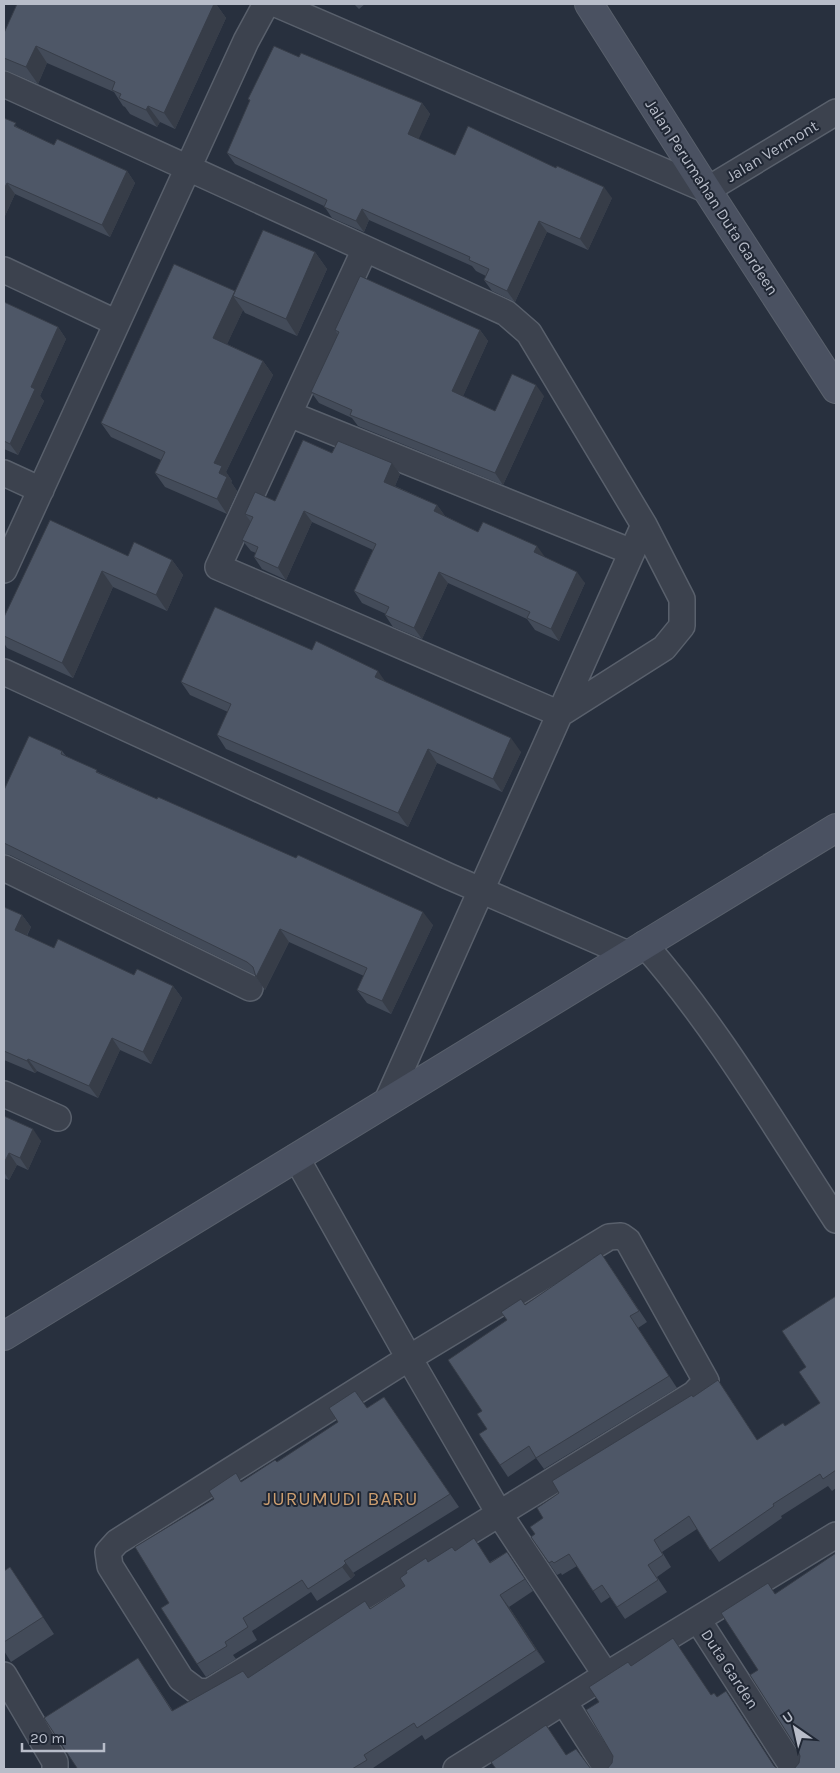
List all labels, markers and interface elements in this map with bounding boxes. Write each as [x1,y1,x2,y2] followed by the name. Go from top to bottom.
[642,96,782,298] street label: Jalan Perumahan Duta Gardeen
[723,116,821,186] street label: Jalan Vermont
[264,1488,418,1510] district label: JURUMUDI BARU
[697,1626,763,1712] street label: Duta Garden
[770,1703,820,1753] north arrow
[779,1708,797,1727] text: U
[22,1720,105,1752] scale bar
[30,1729,65,1747] text: 20 m

